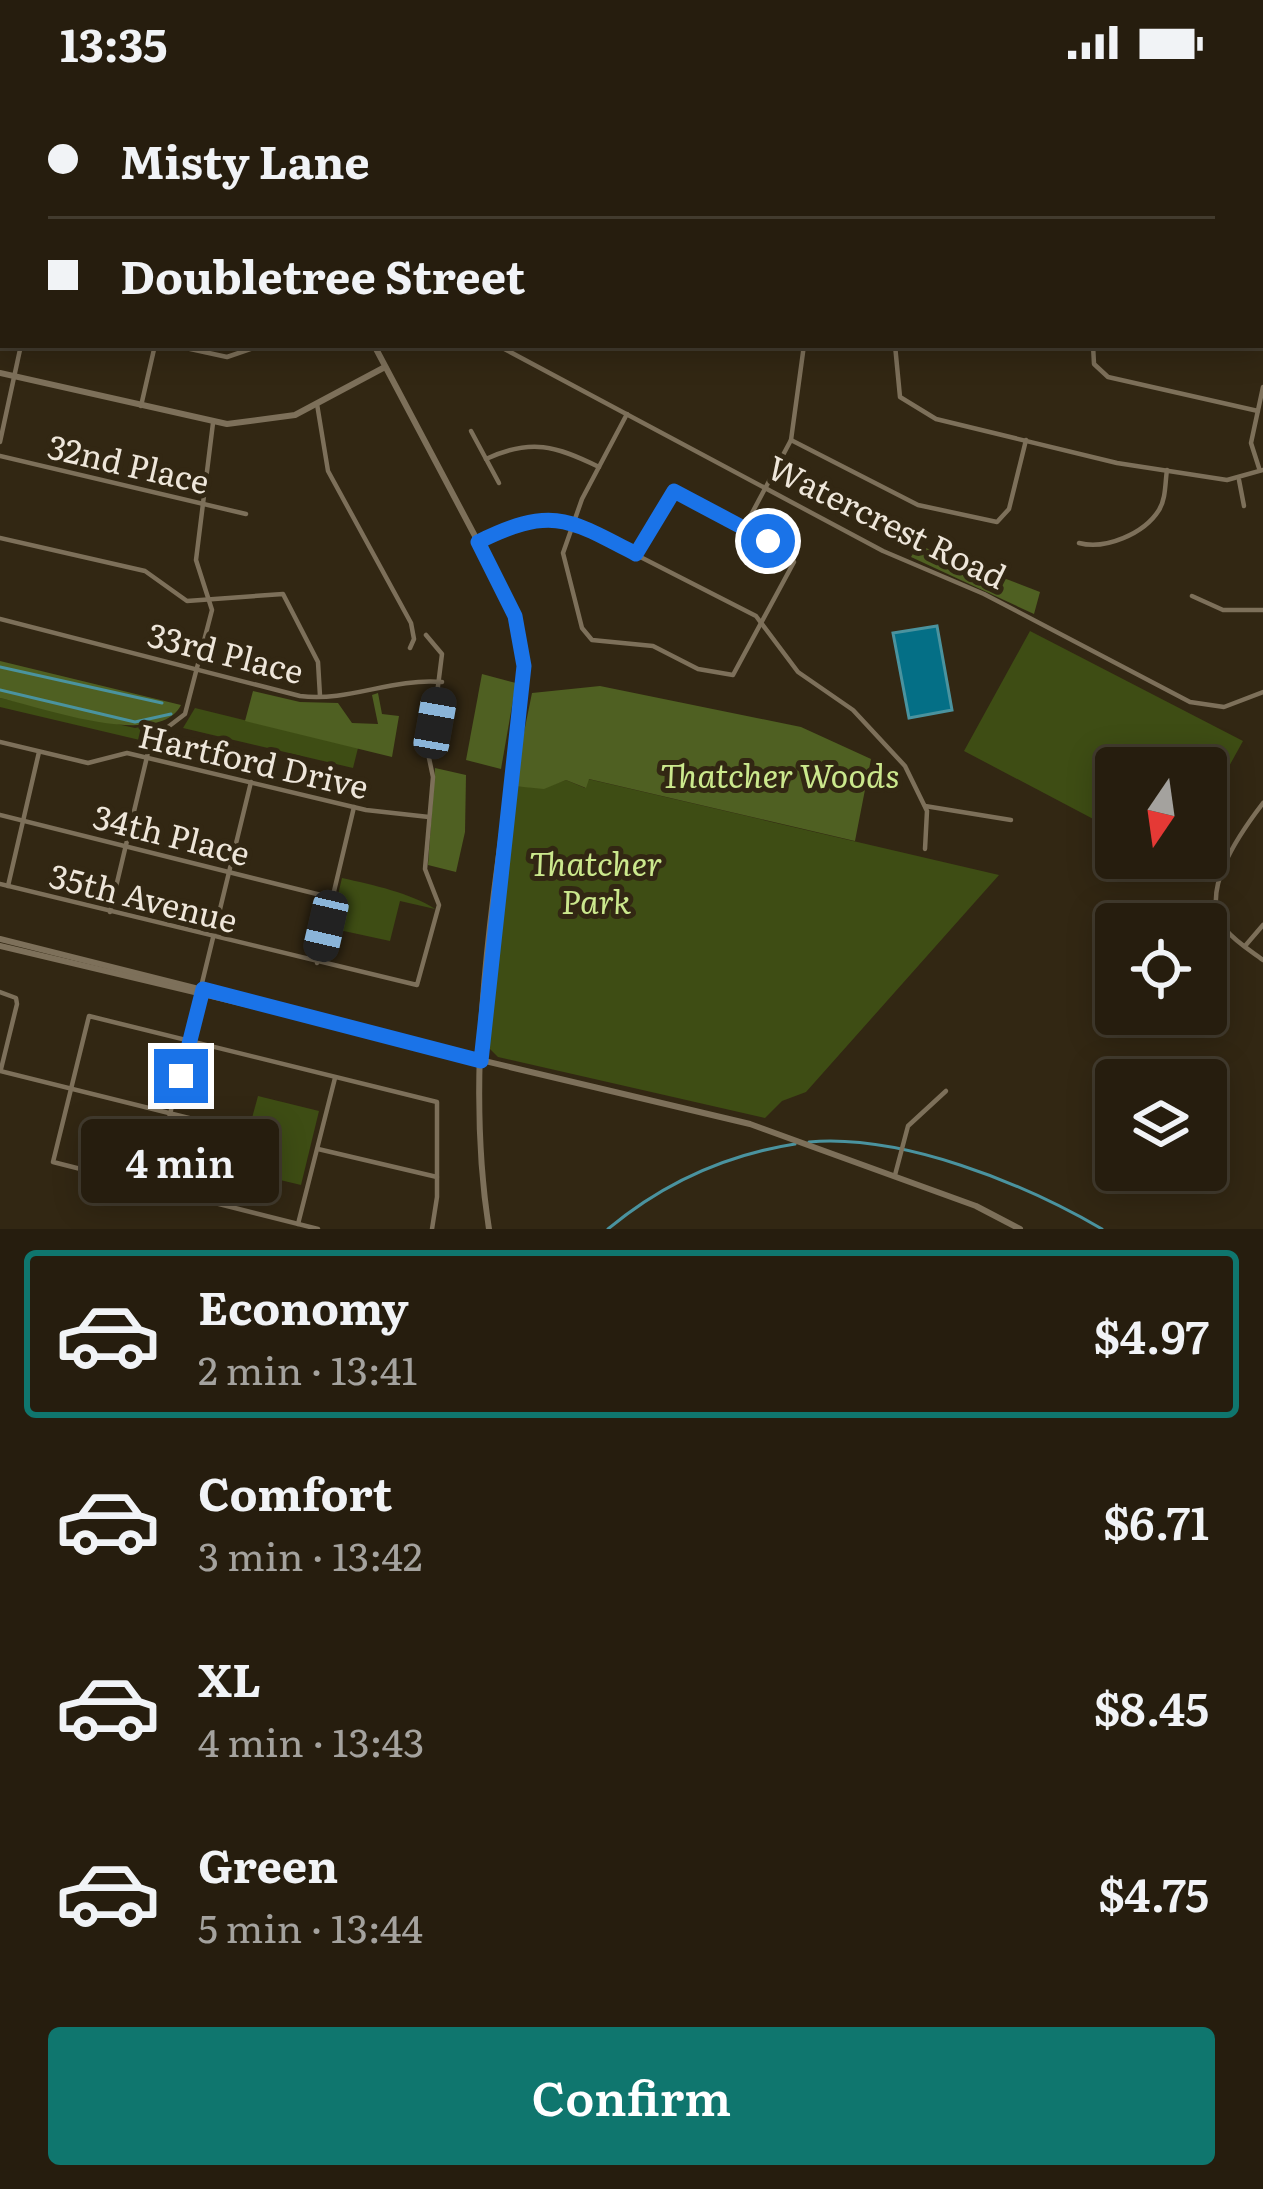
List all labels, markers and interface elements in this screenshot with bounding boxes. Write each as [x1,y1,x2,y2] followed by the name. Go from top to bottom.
[60,9,168,76] text: 13:35
[120,126,370,193] text: Misty Lane
[120,241,525,308] text: Doubletree Street
[44,420,214,504] street label: 32nd Place
[760,441,1016,599] street label: Watercrest Road
[741,514,795,568] route start
[143,608,309,694] street label: 33rd Place
[411,684,459,762] car
[134,709,374,809] street label: Hartford Drive
[1095,747,1227,879] north arrow
[1095,747,1227,1191] map controls
[661,749,899,798] park label: Thatcher Woods
[89,790,255,876] street label: 34th Place
[530,837,662,924] park label: Thatcher Park
[45,849,243,943] street label: 35th Avenue
[300,887,352,965] car
[1095,903,1227,1035] button: locate
[154,1049,208,1103] route end
[1095,1059,1227,1191] button: layers
[82,1118,280,1202] callout: 4 min
[125,1132,235,1190] text: 4 min
[198,1272,409,1339] text: Economy
[54,1280,162,1388] icon: car
[1093,1301,1209,1368] text: $4.97
[198,1339,417,1397] text: 2 min · 13:41
[198,1458,392,1525] text: Comfort
[54,1466,162,1574] icon: car
[1103,1487,1209,1554] text: $6.71
[198,1525,423,1583] text: 3 min · 13:42
[198,1644,261,1711] text: XL
[54,1652,162,1760] icon: car
[1094,1673,1209,1740] text: $8.45
[198,1711,424,1769] text: 4 min · 13:43
[198,1830,338,1897] text: Green
[54,1838,162,1946] icon: car
[1098,1859,1209,1926] text: $4.75
[198,1897,423,1955] text: 5 min · 13:44
[48,2027,1215,2165] button: Confirm

